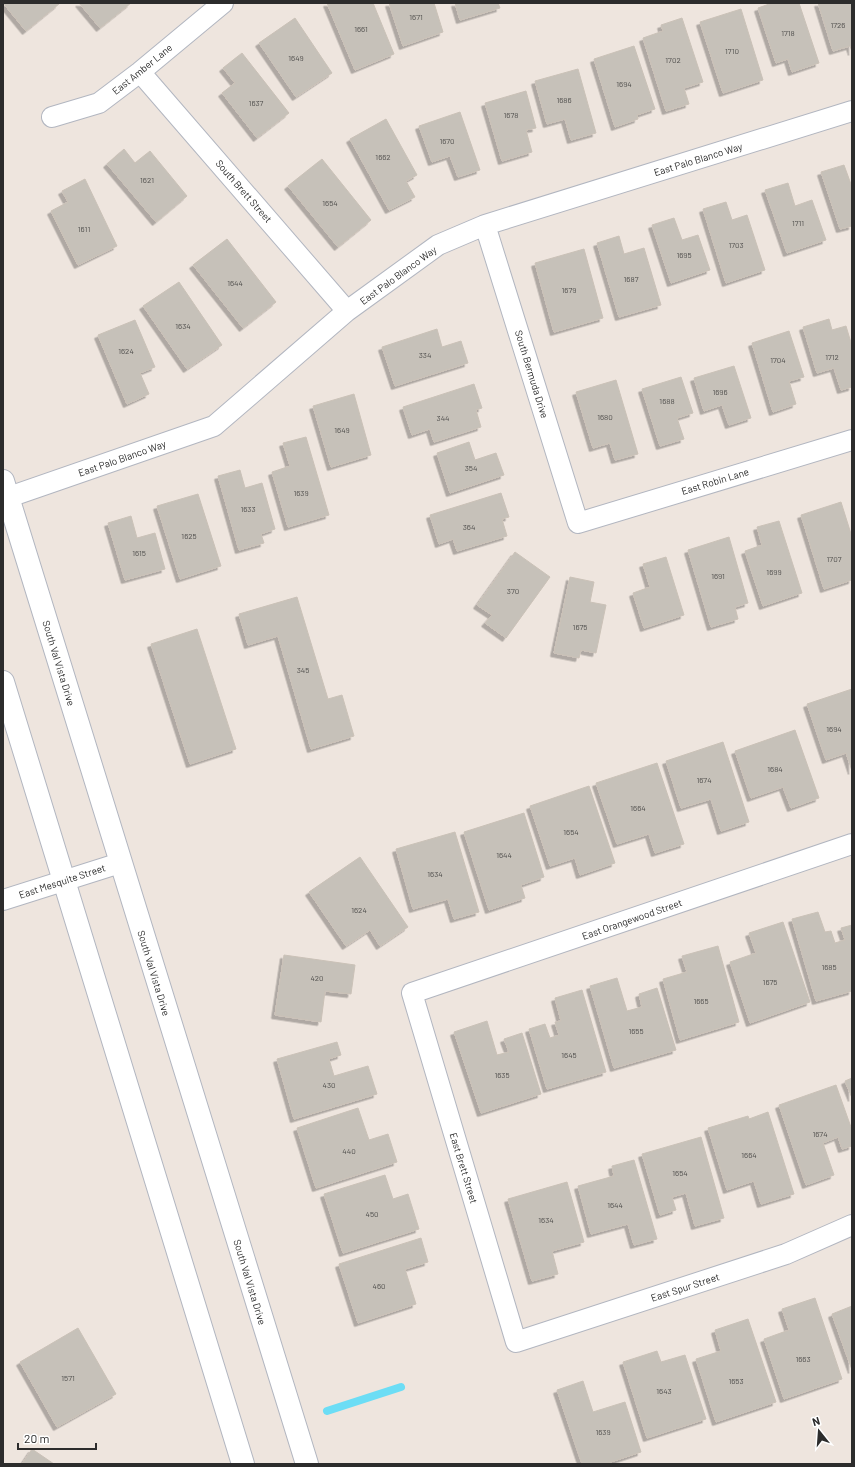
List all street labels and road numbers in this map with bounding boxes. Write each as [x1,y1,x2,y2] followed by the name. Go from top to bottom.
[110,41,174,97] street label: East Amber Lane
[652,140,744,178] street label: East Palo Blanco Way
[213,157,275,225] street label: South Brett Street
[357,243,439,307] street label: East Palo Blanco Way
[513,329,551,419] street label: South Bermuda Drive
[77,437,168,479] street label: East Palo Blanco Way
[680,465,750,497] street label: East Robin Lane
[40,619,78,707] street label: South Val Vista Drive
[17,861,107,901] street label: East Mesquite Street
[580,896,684,942] street label: East Orangewood Street
[135,929,173,1017] street label: South Val Vista Drive
[448,1131,481,1205] street label: East Brett Street
[231,1238,269,1326] street label: South Val Vista Drive
[649,1270,721,1304] street label: East Spur Street

